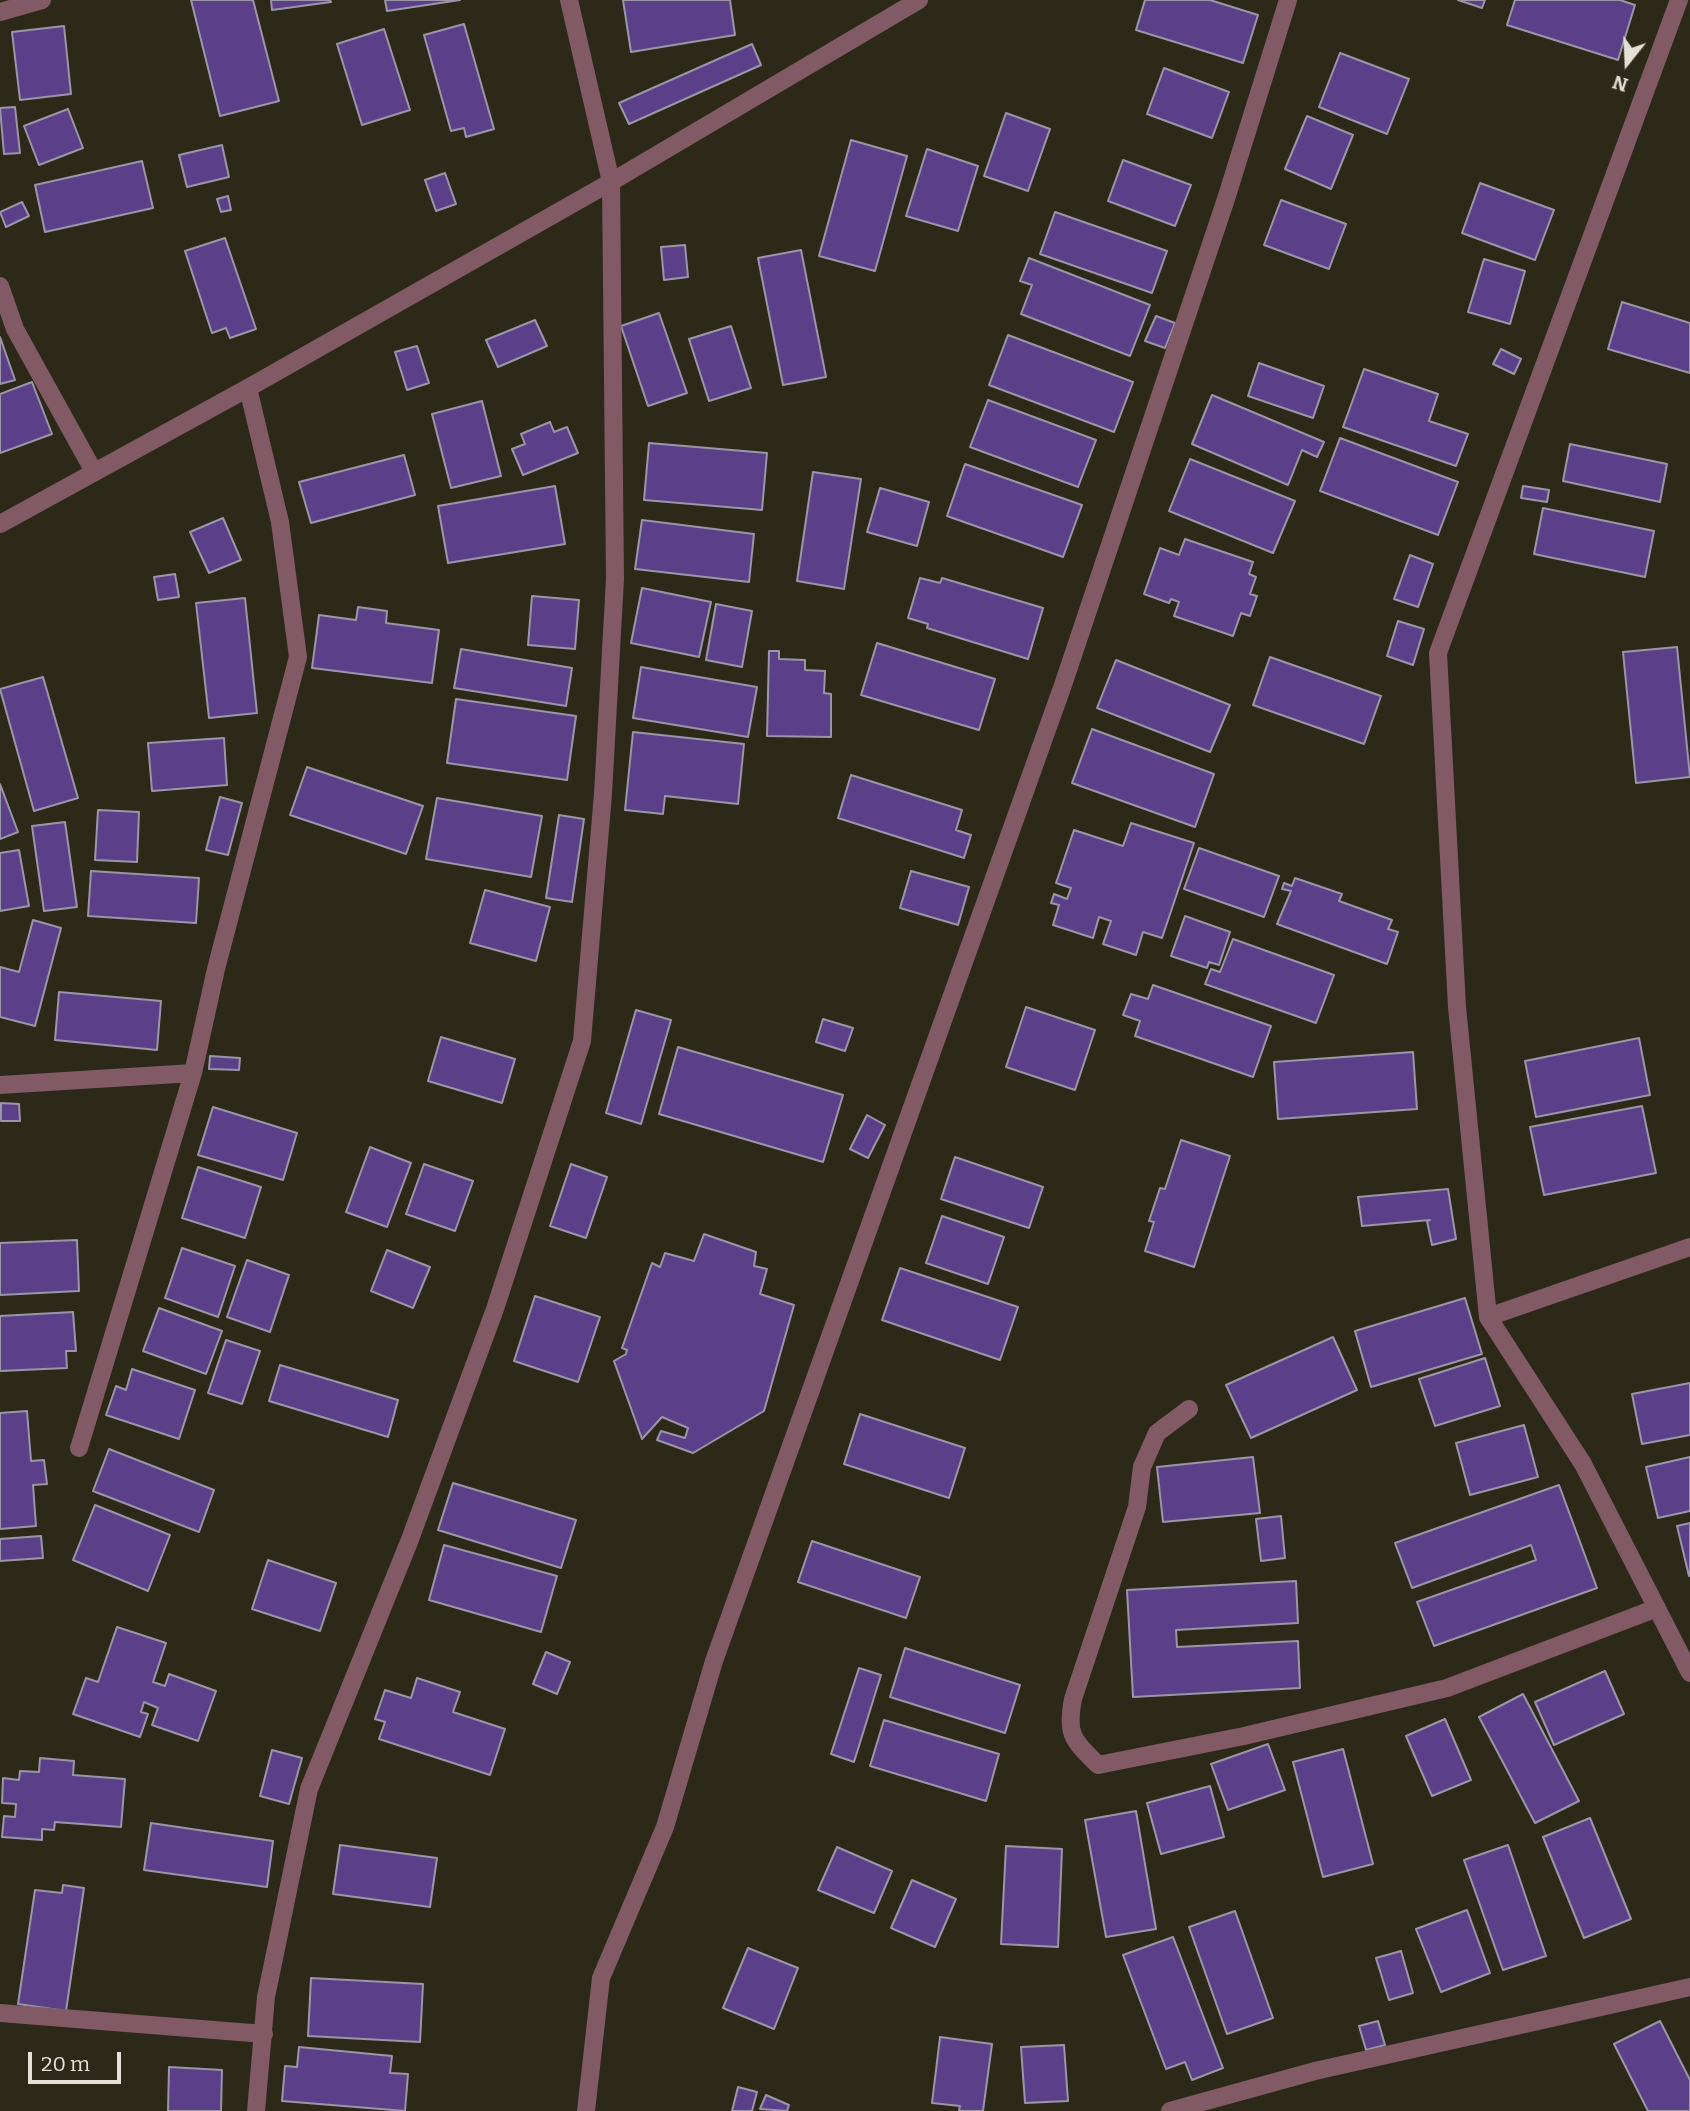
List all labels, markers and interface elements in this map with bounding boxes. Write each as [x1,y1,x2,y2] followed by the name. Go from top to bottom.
[1592,28,1662,98] north arrow
[1610,70,1631,97] text: N
[32,2038,124,2082] scale bar
[41,2051,90,2077] text: 20 m

